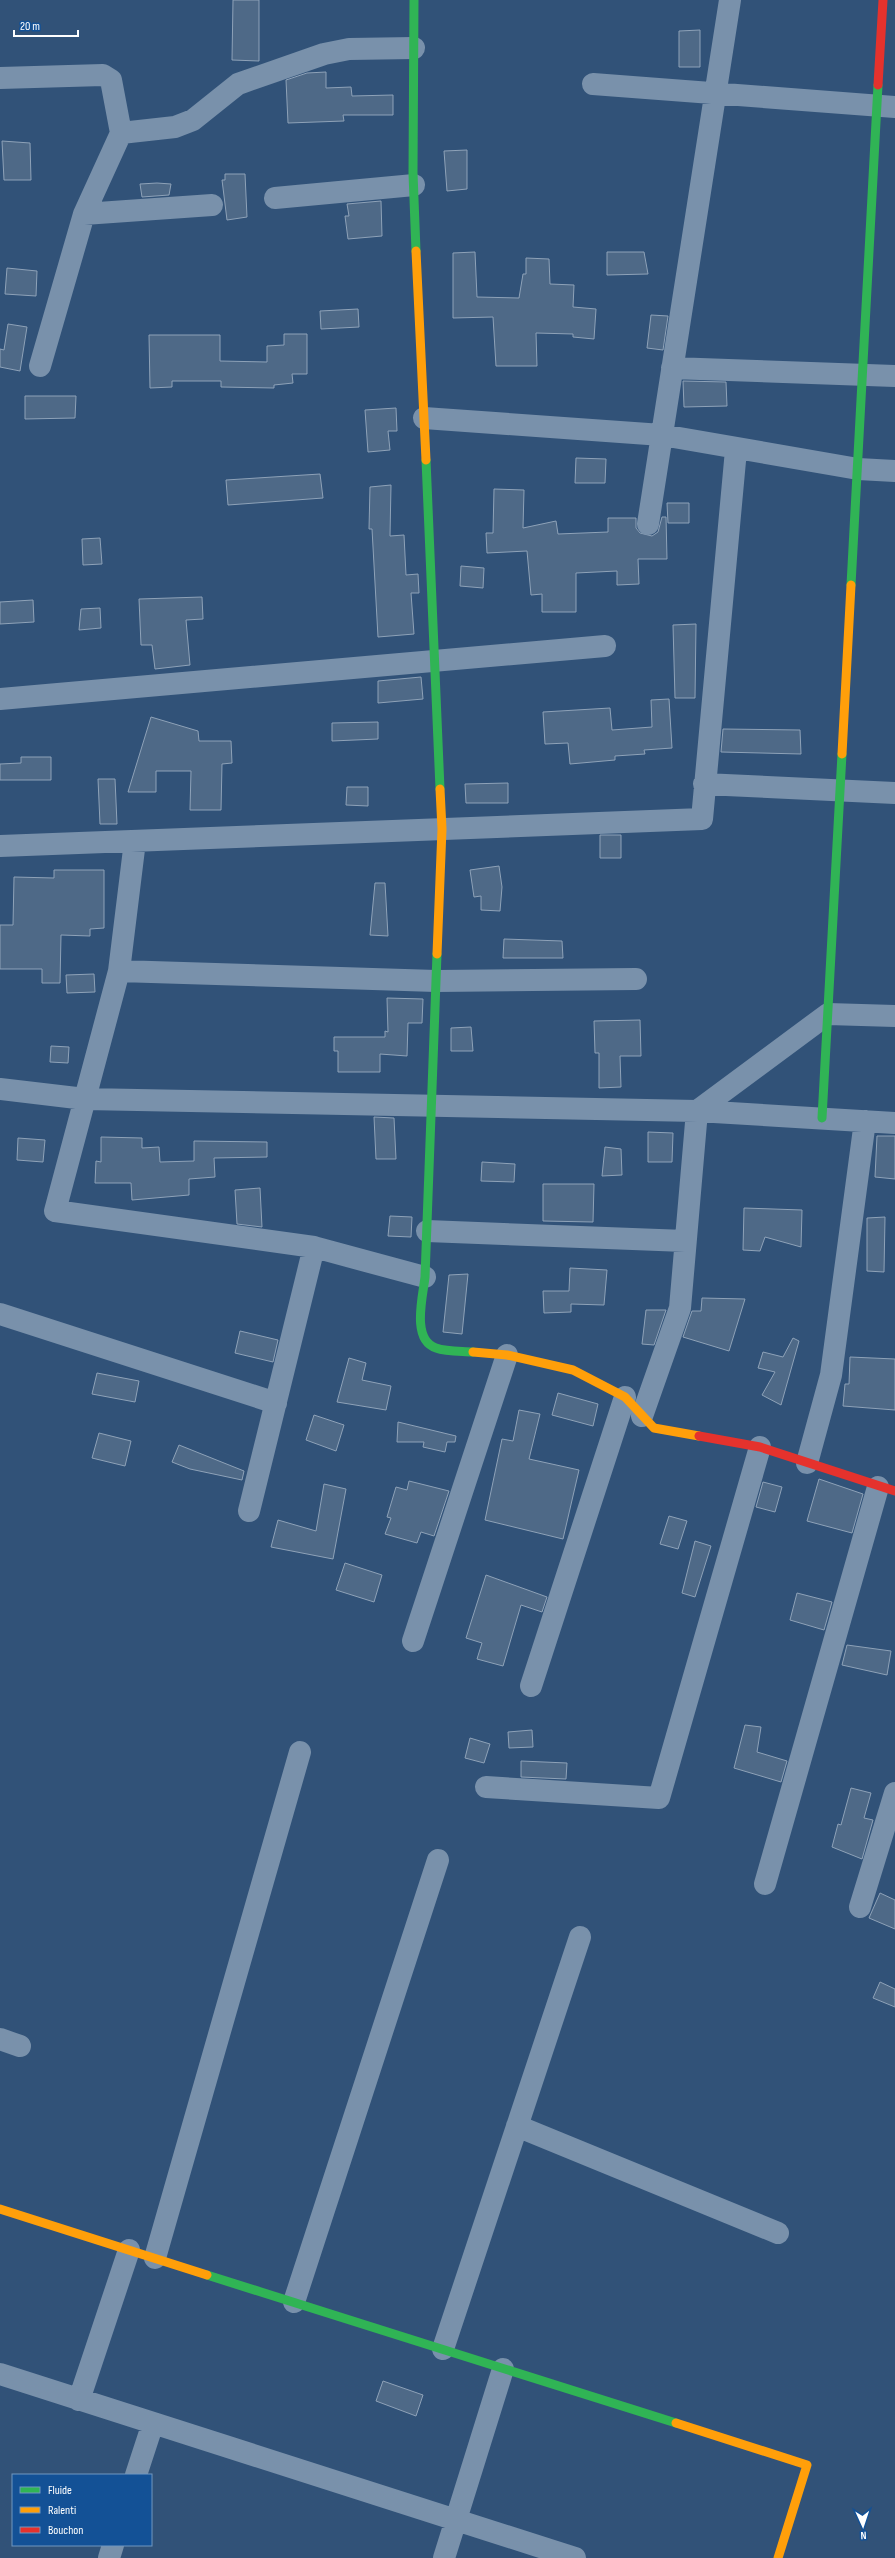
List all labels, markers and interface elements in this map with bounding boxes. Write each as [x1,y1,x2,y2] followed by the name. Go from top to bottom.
[14,12,78,38] scale bar
[20,19,40,34] text: 20 m
[12,2474,152,2546] legend
[48,2483,72,2498] text: Fluide
[48,2503,76,2518] text: Ralenti
[843,2506,883,2546] north arrow
[48,2523,83,2538] text: Bouchon
[860,2529,867,2542] text: N

